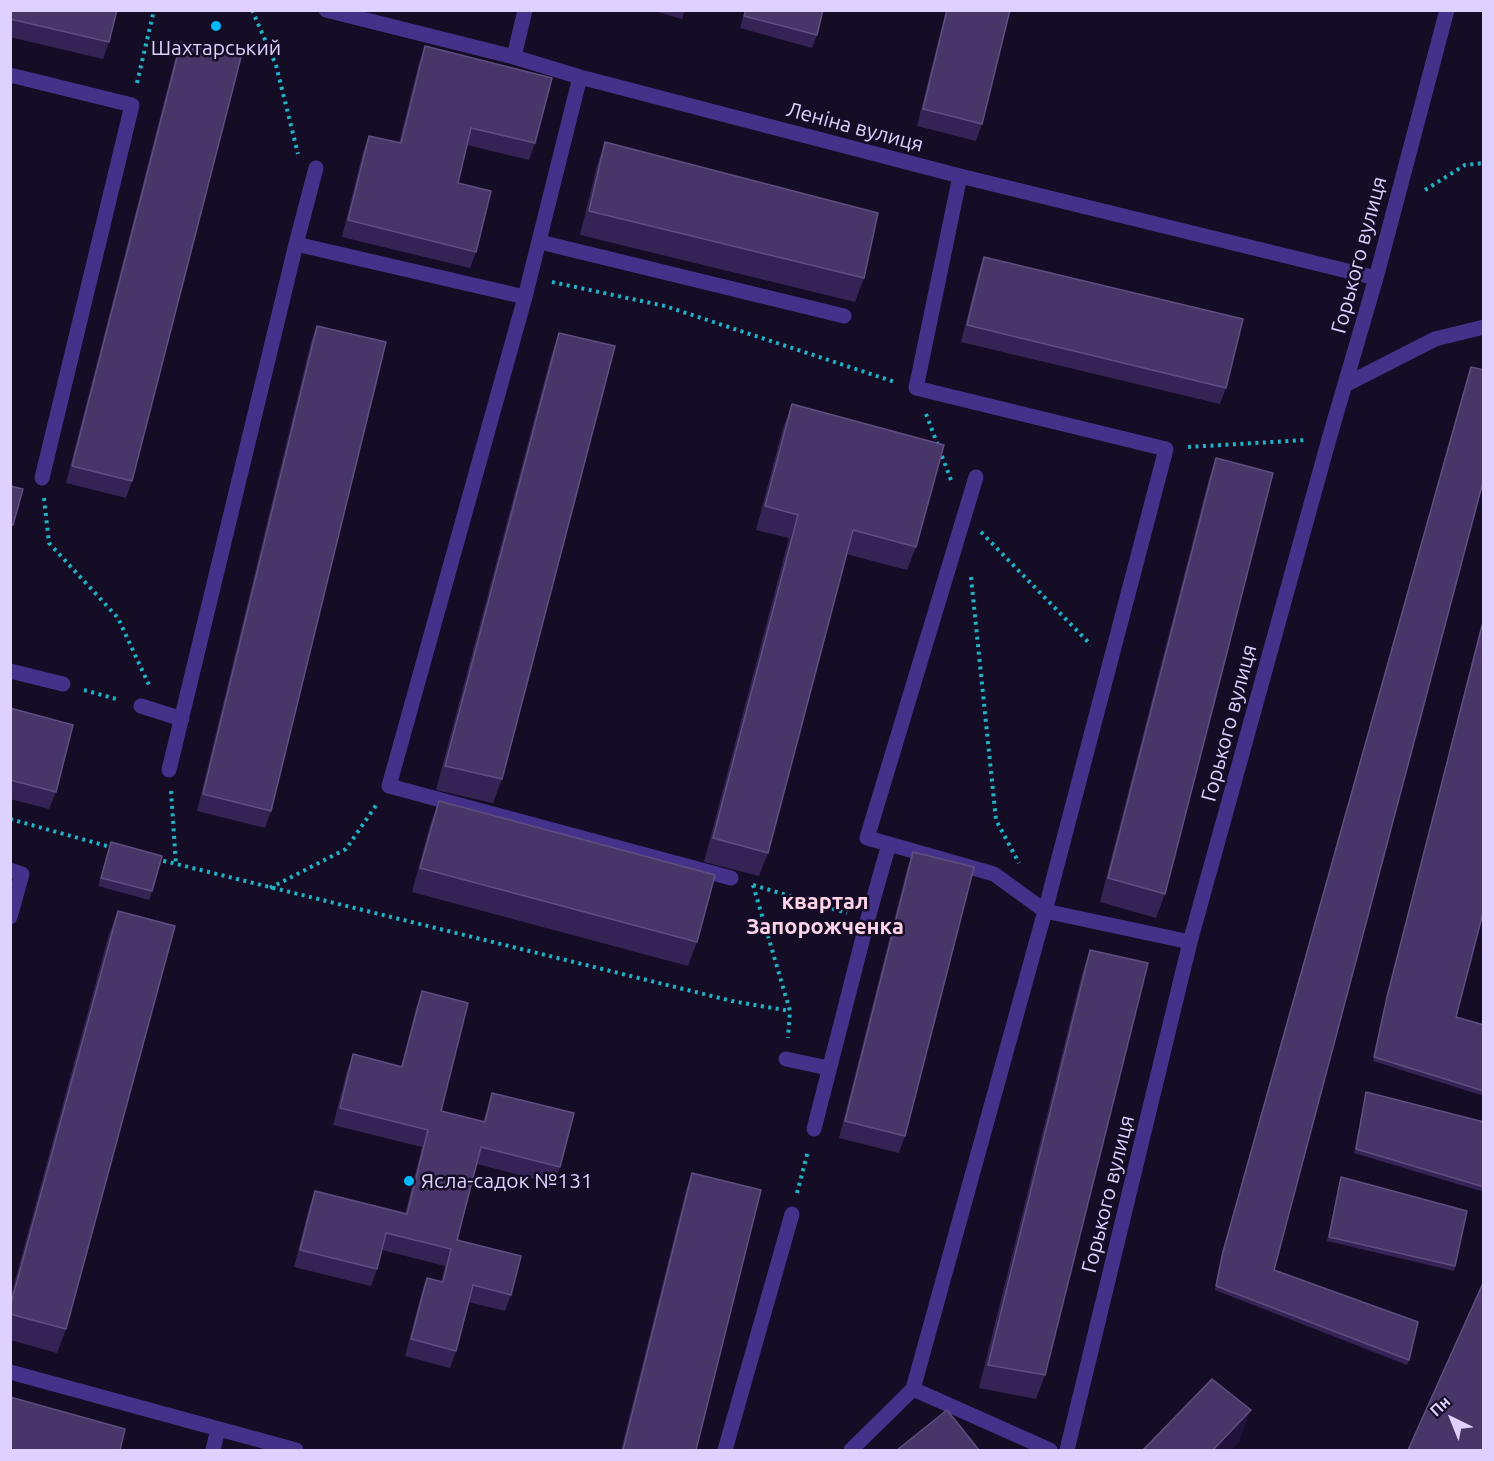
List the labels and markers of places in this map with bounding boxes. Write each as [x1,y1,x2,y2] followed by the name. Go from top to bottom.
[209,19,223,33] marker: Шахтарський
[151,35,281,61] place label: Шахтарський
[421,1168,593,1194] place label: Ясла-садок №131
[402,1174,416,1188] marker: Ясла-садок №131

